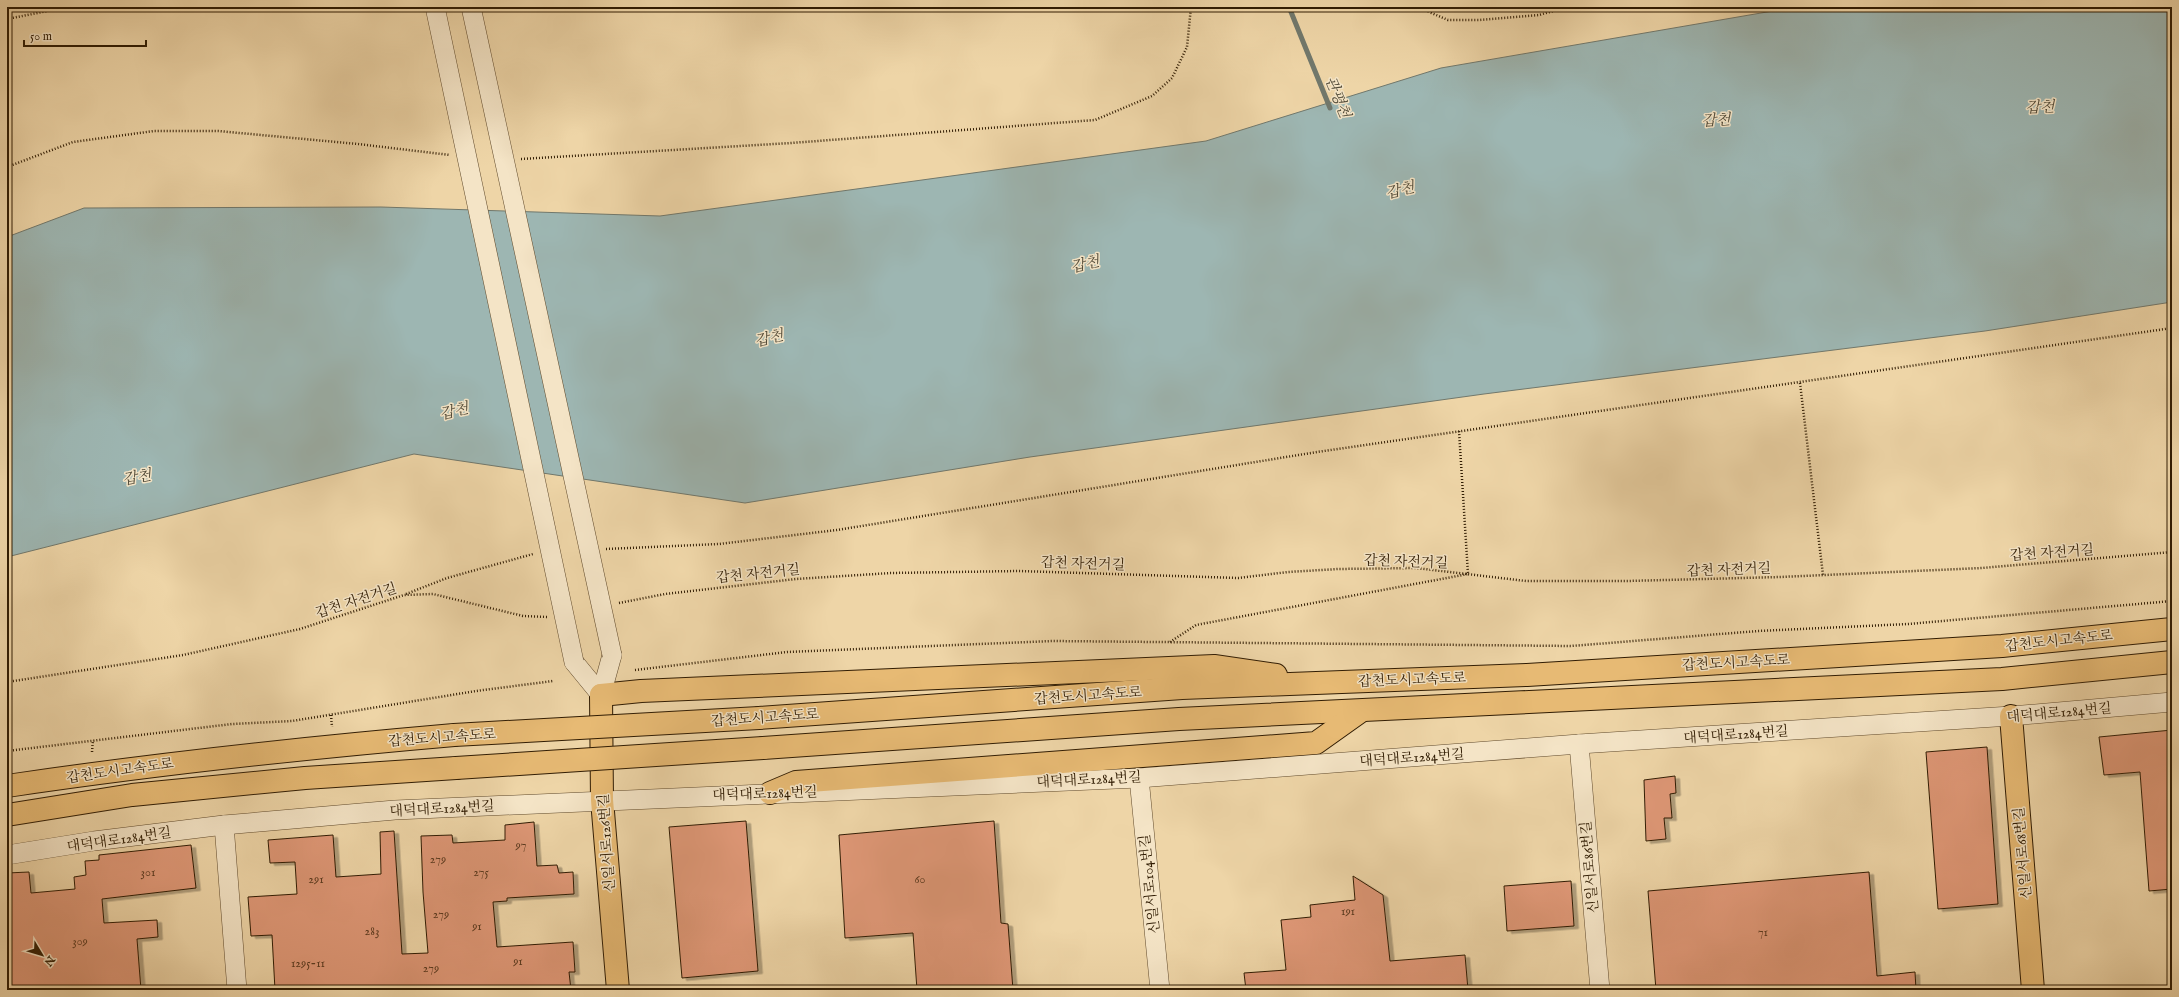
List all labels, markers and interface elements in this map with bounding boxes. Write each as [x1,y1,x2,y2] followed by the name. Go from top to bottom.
[24,22,146,48] scale bar
[30,29,52,44] text: 50 m
[1321,73,1355,122] water label: 관평천
[2025,97,2056,117] water label: 갑천
[1701,110,1732,131] water label: 갑천
[1384,178,1418,203] water label: 갑천
[1069,252,1103,277] water label: 갑천
[753,326,787,351] water label: 갑천
[438,399,472,424] water label: 갑천
[121,465,154,489] water label: 갑천
[2009,541,2095,565] street label: 갑천 자전거길
[1364,552,1448,572] street label: 갑천 자전거길
[1041,554,1125,574] street label: 갑천 자전거길
[1687,560,1771,580] street label: 갑천 자전거길
[715,561,801,587] street label: 갑천 자전거길
[313,579,399,623] street label: 갑천 자전거길
[2004,626,2114,656] street label: 갑천도시고속도로
[1682,651,1791,675] street label: 갑천도시고속도로
[1358,669,1467,691] street label: 갑천도시고속도로
[1033,683,1143,709] street label: 갑천도시고속도로
[2006,699,2112,727] street label: 대덕대로1284번길
[710,705,820,731] street label: 갑천도시고속도로
[1683,722,1789,748] street label: 대덕대로1284번길
[387,725,497,751] street label: 갑천도시고속도로
[1359,745,1465,771] street label: 대덕대로1284번길
[65,754,175,787] street label: 갑천도시고속도로
[1036,768,1142,792] street label: 대덕대로1284번길
[712,783,818,805] street label: 대덕대로1284번길
[595,793,619,893] street label: 신일서로126번길
[389,797,495,821] street label: 대덕대로1284번길
[2010,806,2036,900] street label: 신일서로68번길
[1577,820,1603,914] street label: 신일서로86번길
[66,824,173,856] street label: 대덕대로1284번길
[1136,833,1164,935] street label: 신일서로104번길
[515,838,526,853] house number: 97
[430,852,446,867] house number: 279
[141,865,155,880] house number: 301
[473,865,489,880] house number: 275
[308,872,324,887] house number: 291
[915,872,926,887] house number: 60
[1341,904,1355,919] house number: 191
[433,907,449,922] house number: 279
[471,919,482,934] house number: 91
[365,924,379,939] house number: 283
[1758,925,1768,940] house number: 71
[72,934,88,949] house number: 309
[22,935,62,975] north arrow
[40,952,58,969] text: N
[512,954,523,969] house number: 91
[291,956,325,971] house number: 1295-11
[423,961,439,976] house number: 279

